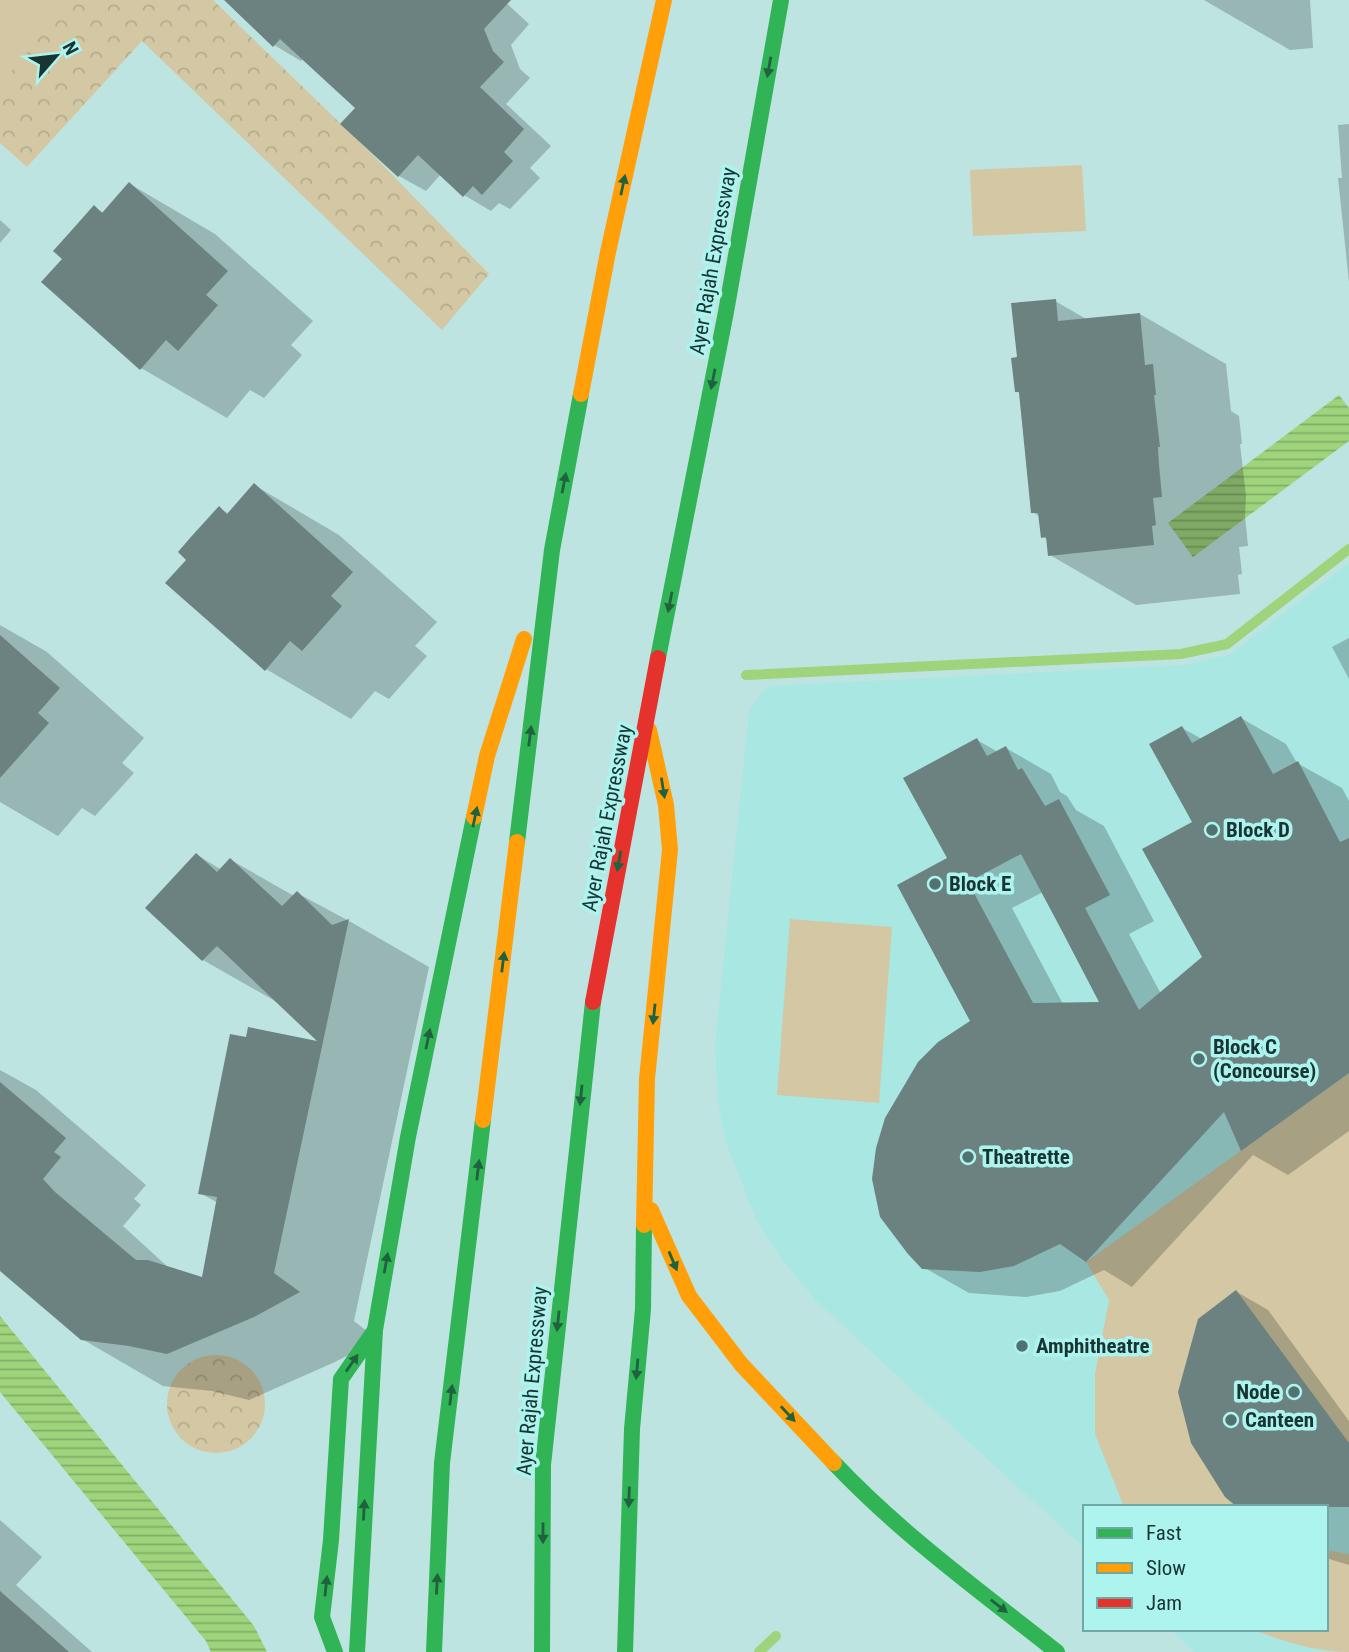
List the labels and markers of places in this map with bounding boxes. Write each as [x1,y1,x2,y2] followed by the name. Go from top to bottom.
[1226,818,1290,842] place label: Block D
[1204,822,1220,838] marker: Block D
[949,872,1011,896] place label: Block E
[927,876,943,892] marker: Block E
[1213,1035,1316,1083] place label: Block C (Concourse)
[1191,1051,1207,1067] marker: Block C (Concourse)
[982,1145,1070,1169] place label: Theatrette
[960,1149,976,1165] marker: Theatrette
[1036,1334,1150,1358] place label: Amphitheatre
[1014,1338,1030,1354] marker: Amphitheatre
[1236,1380,1280,1404] place label: Node
[1286,1384,1302,1400] marker: Node
[1245,1408,1314,1432] place label: Canteen
[1223,1412,1239,1428] marker: Canteen

